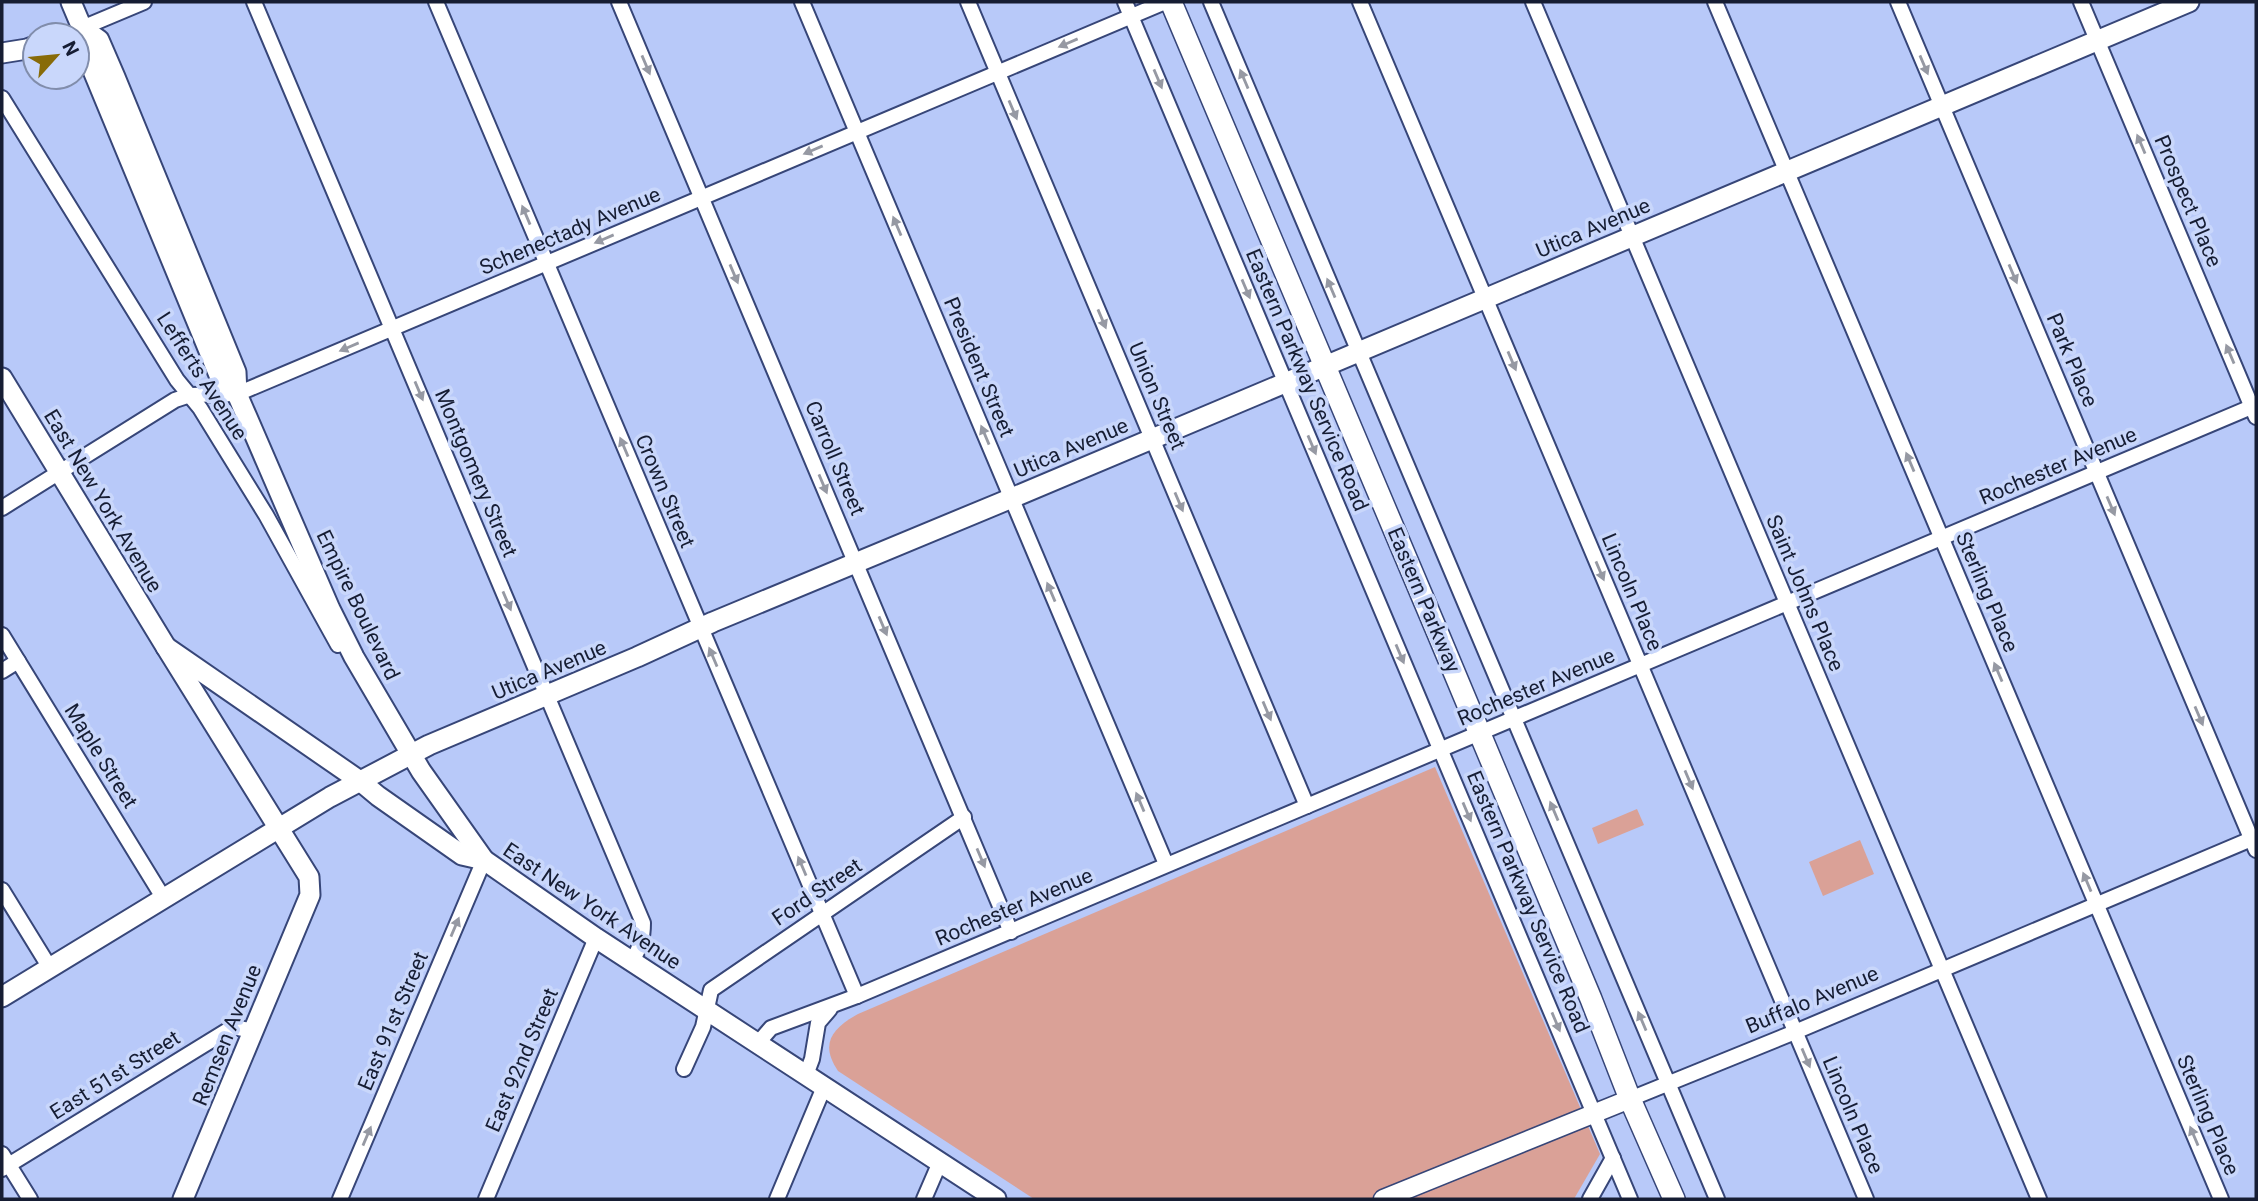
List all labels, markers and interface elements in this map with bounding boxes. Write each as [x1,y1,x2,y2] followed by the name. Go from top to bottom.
[21,21,91,91] north arrow
[57,37,84,60] text: N
[1057,37,1078,48] one-way arrow
[641,54,652,75] one-way arrow
[1919,54,1930,75] one-way arrow
[1238,68,1249,89] one-way arrow
[1152,69,1163,90] one-way arrow
[1008,99,1019,120] one-way arrow
[2149,131,2227,271] street label: Prospect Place
[2135,134,2146,155] one-way arrow
[803,145,824,156] one-way arrow
[476,182,664,280] street label: Schenectady Avenue
[1532,193,1654,263] street label: Utica Avenue
[520,204,531,225] one-way arrow
[891,215,902,236] one-way arrow
[594,233,614,245] one-way arrow
[1241,245,1373,515] street label: Eastern Parkway Service Road
[729,264,740,285] one-way arrow
[2007,264,2018,285] one-way arrow
[1326,278,1337,299] one-way arrow
[1240,279,1251,300] one-way arrow
[939,294,1019,441] street label: President Street
[152,308,252,444] street label: Lefferts Avenue
[1097,309,1108,330] one-way arrow
[2042,310,2102,410] street label: Park Place
[1124,339,1190,454] street label: Union Street
[339,341,360,352] one-way arrow
[2224,343,2235,364] one-way arrow
[1506,351,1517,372] one-way arrow
[414,381,425,402] one-way arrow
[430,385,522,561] street label: Montgomery Street
[800,397,870,519] street label: Carroll Street
[39,405,167,597] street label: East New York Avenue
[1010,413,1132,483] street label: Utica Avenue
[1976,422,2140,510] street label: Rochester Avenue
[979,425,990,446] one-way arrow
[630,431,700,551] street label: Crown Street
[1307,434,1318,455] one-way arrow
[618,437,630,457] one-way arrow
[1904,452,1915,473] one-way arrow
[818,473,829,494] one-way arrow
[1174,491,1185,512] one-way arrow
[2105,496,2116,517] one-way arrow
[1761,511,1849,675] street label: Saint Johns Place
[1383,524,1465,676] street label: Eastern Parkway
[311,526,405,684] street label: Empire Boulevard
[1951,528,2023,656] street label: Sterling Place
[1597,530,1667,654] street label: Lincoln Place
[1594,561,1606,581] one-way arrow
[1045,582,1057,602] one-way arrow
[501,591,513,611] one-way arrow
[878,615,889,636] one-way arrow
[488,635,610,705] street label: Utica Avenue
[1454,643,1618,731] street label: Rochester Avenue
[1395,644,1406,665] one-way arrow
[707,646,718,667] one-way arrow
[1992,662,2004,682] one-way arrow
[59,699,143,813] street label: Maple Street
[1262,701,1273,722] one-way arrow
[2194,706,2205,727] one-way arrow
[1462,767,1594,1037] street label: Eastern Parkway Service Road
[1683,770,1694,791] one-way arrow
[1134,791,1145,812] one-way arrow
[1548,801,1560,821] one-way arrow
[1462,802,1473,823] one-way arrow
[499,838,685,974] street label: East New York Avenue
[975,848,986,869] one-way arrow
[768,853,866,931] street label: Ford Street
[796,856,808,876] one-way arrow
[932,863,1096,951] street label: Rochester Avenue
[2081,871,2092,892] one-way arrow
[450,916,461,937] one-way arrow
[353,948,433,1094] street label: East 91st Street
[188,961,266,1109] street label: Remsen Avenue
[1742,961,1882,1039] street label: Buffalo Avenue
[481,984,563,1136] street label: East 92nd Street
[1636,1011,1648,1031] one-way arrow
[1550,1012,1562,1032] one-way arrow
[46,1025,184,1124] street label: East 51st Street
[1800,1048,1811,1069] one-way arrow
[2172,1051,2244,1179] street label: Sterling Place
[1818,1053,1888,1177] street label: Lincoln Place
[362,1126,373,1147] one-way arrow
[2188,1126,2199,1147] one-way arrow

